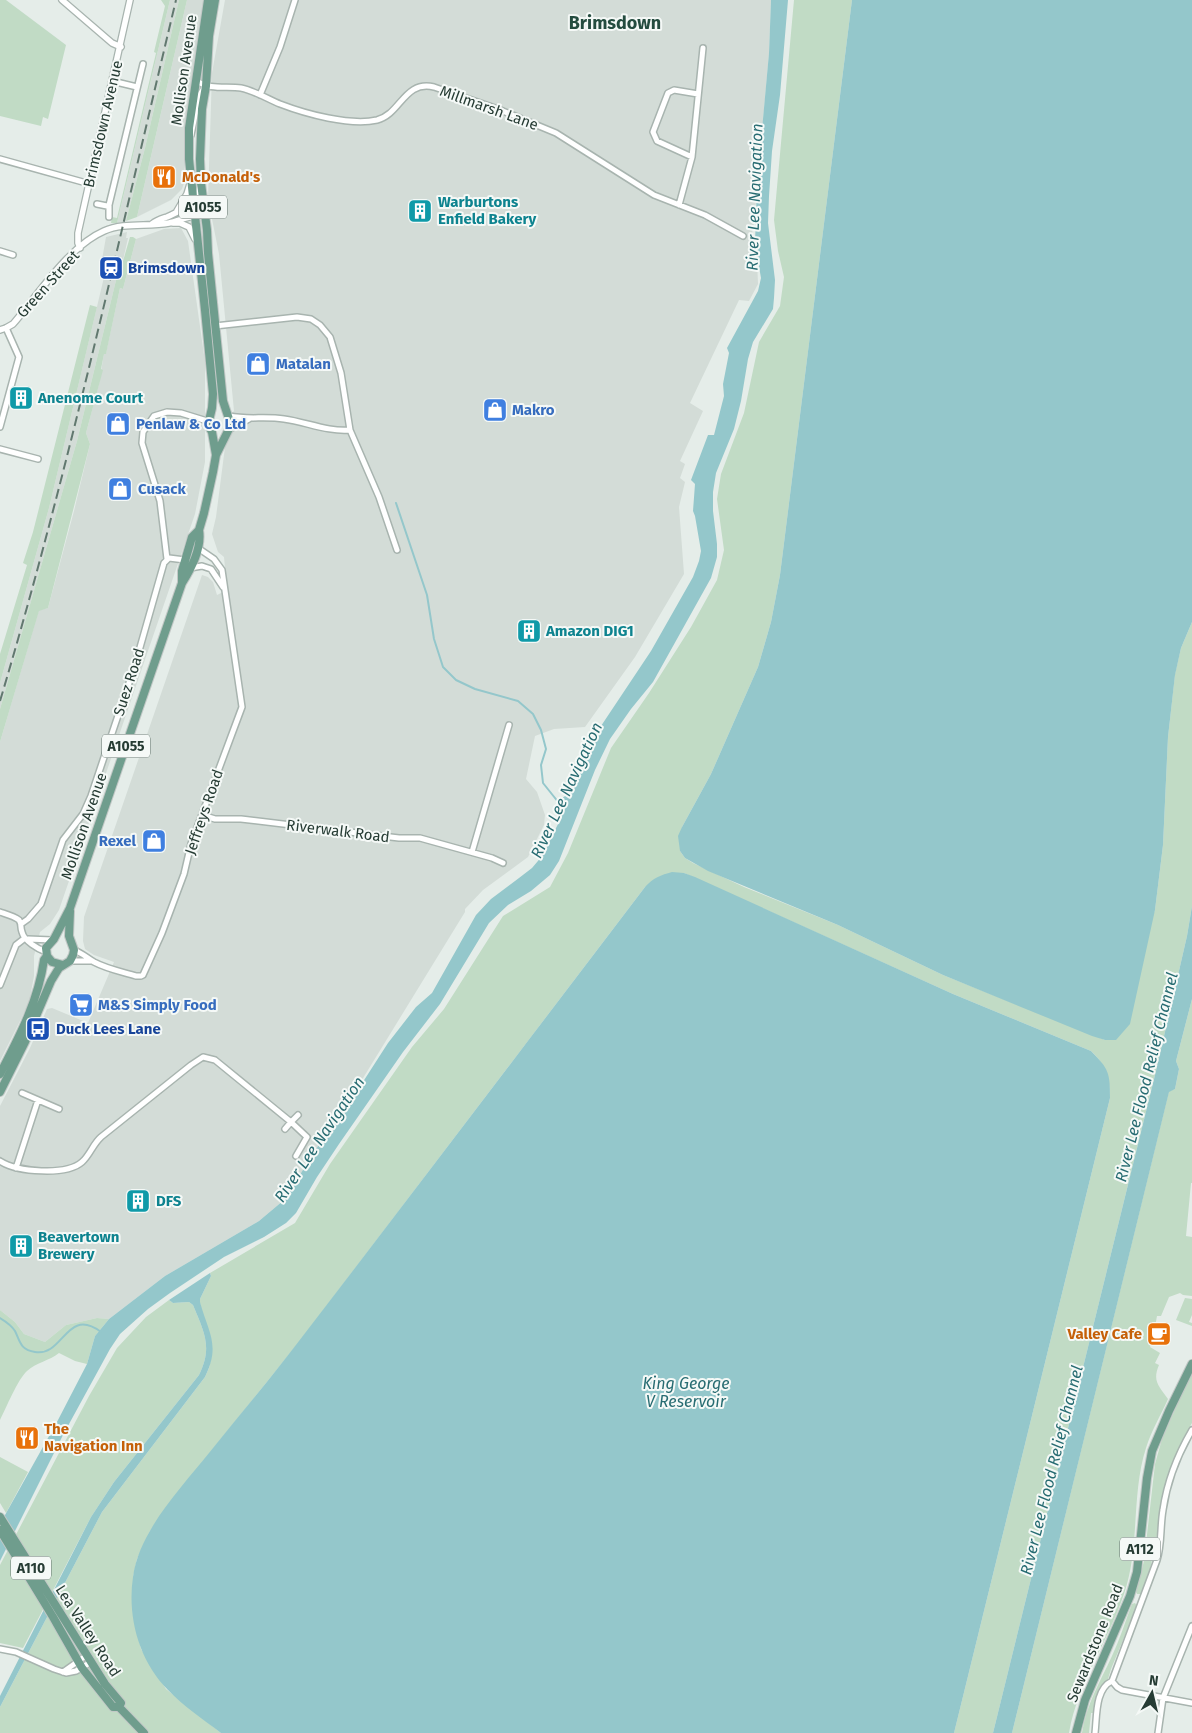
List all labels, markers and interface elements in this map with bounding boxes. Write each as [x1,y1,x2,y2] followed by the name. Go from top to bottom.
[569,12,661,34] district label: Brimsdown
[167,13,201,127] street label: Mollison Avenue
[80,59,126,189] street label: Brimsdown Avenue
[437,82,541,134] street label: Millmarsh Lane
[742,123,767,271] water label: River Lee Navigation
[151,164,177,190] restaurant icon: McDonald's
[182,168,260,186] place label: McDonald's
[438,193,536,228] place label: Warburtons Enfield Bakery
[179,196,227,218] road number: A1055
[407,198,433,224] building icon: Warburtons Enfield Bakery
[13,246,83,321] street label: Green Street
[98,255,124,281] station icon: Brimsdown
[128,259,205,277] place label: Brimsdown
[245,351,271,377] shop icon: Matalan
[276,355,331,373] place label: Matalan
[8,385,34,411] building icon: Anenome Court
[37,389,143,407] place label: Anenome Court
[482,397,508,423] shop icon: Makro
[512,401,555,419] place label: Makro
[105,411,131,437] shop icon: Penlaw & Co Ltd
[136,415,246,433] place label: Penlaw & Co Ltd
[107,476,133,502] shop icon: Cusack
[138,480,186,498] place label: Cusack
[516,618,542,644] building icon: Amazon DIG1
[545,622,634,640] place label: Amazon DIG1
[110,646,148,718] street label: Suez Road
[527,719,606,861] water label: River Lee Navigation
[102,734,150,758] road number: A1055
[181,767,227,857] street label: Jeffreys Road
[57,770,111,882] street label: Mollison Avenue
[285,816,391,846] street label: Riverwalk Road
[141,828,167,854] shop icon: Rexel
[99,832,137,850] place label: Rexel
[1111,970,1182,1184] water label: River Lee Flood Relief Channel
[68,992,94,1018] supermarket icon: M&S Simply Food
[98,996,217,1014] place label: M&S Simply Food
[25,1016,51,1042] bus stop icon: Duck Lees Lane
[56,1020,161,1038] place label: Duck Lees Lane
[270,1073,369,1206] water label: River Lee Navigation
[125,1188,151,1214] building icon: DFS
[156,1192,182,1210] place label: DFS
[38,1228,119,1263] place label: Beavertown Brewery
[8,1233,34,1259] building icon: Beavertown Brewery
[1146,1321,1172,1347] cafe icon: Valley Cafe
[1066,1325,1142,1343] place label: Valley Cafe
[1016,1363,1087,1577] water label: River Lee Flood Relief Channel
[642,1374,730,1411] water label: King George V Reservoir
[44,1420,143,1455] place label: The Navigation Inn
[14,1425,40,1451] restaurant icon: The Navigation Inn
[1120,1538,1160,1560] road number: A112
[11,1556,51,1580] road number: A110
[1063,1581,1127,1705] street label: Sewardstone Road
[52,1582,124,1680] street label: Lea Valley Road
[1127,1668,1177,1718] north arrow
[1148,1672,1160,1690] text: N

